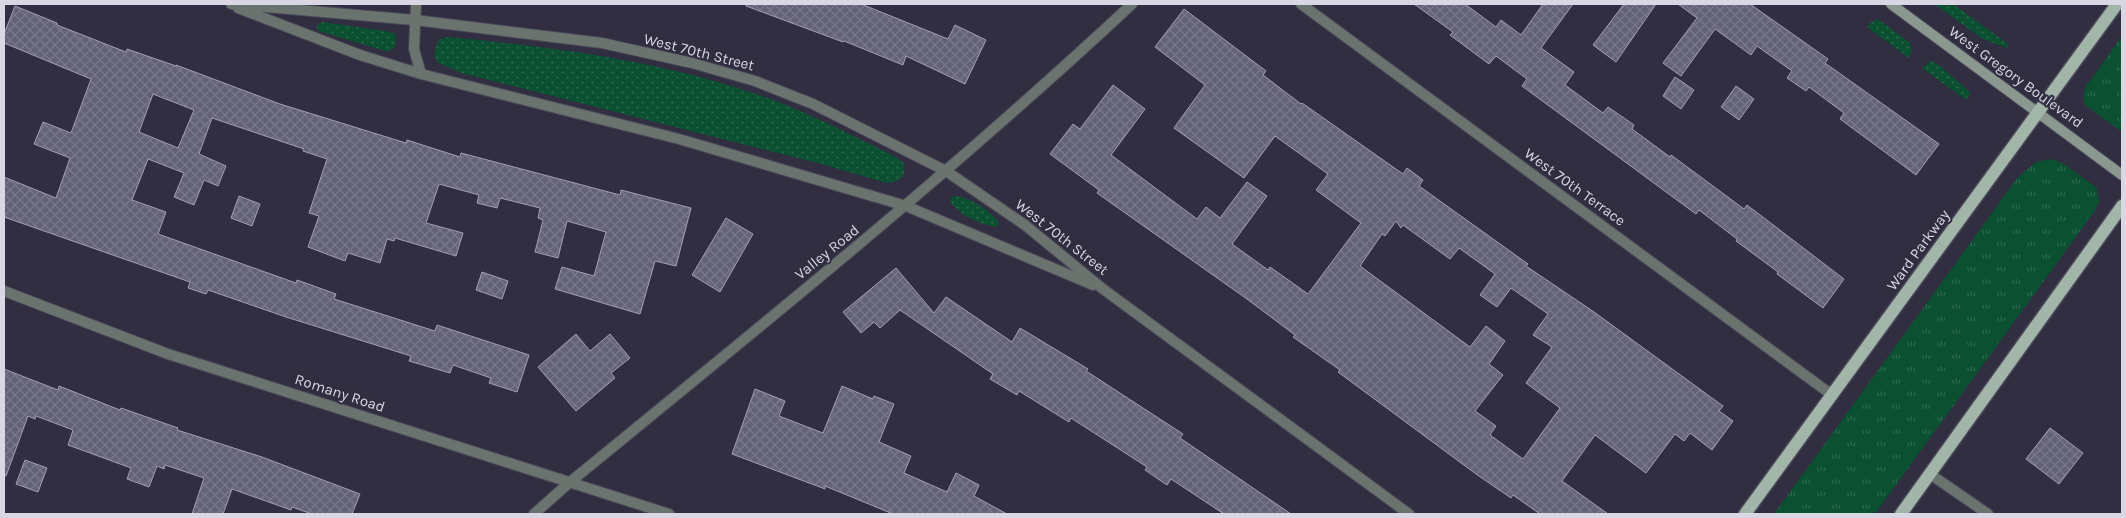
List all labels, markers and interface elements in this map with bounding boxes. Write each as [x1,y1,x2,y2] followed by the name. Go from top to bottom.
[1945,22,2087,132] street label: West Gregory Boulevard
[642,30,756,74] street label: West 70th Street
[1521,144,1629,230] street label: West 70th Terrace
[1012,195,1112,279] street label: West 70th Street
[1883,206,1953,294] street label: Ward Parkway
[791,221,863,283] street label: Valley Road
[293,370,387,416] street label: Romany Road

